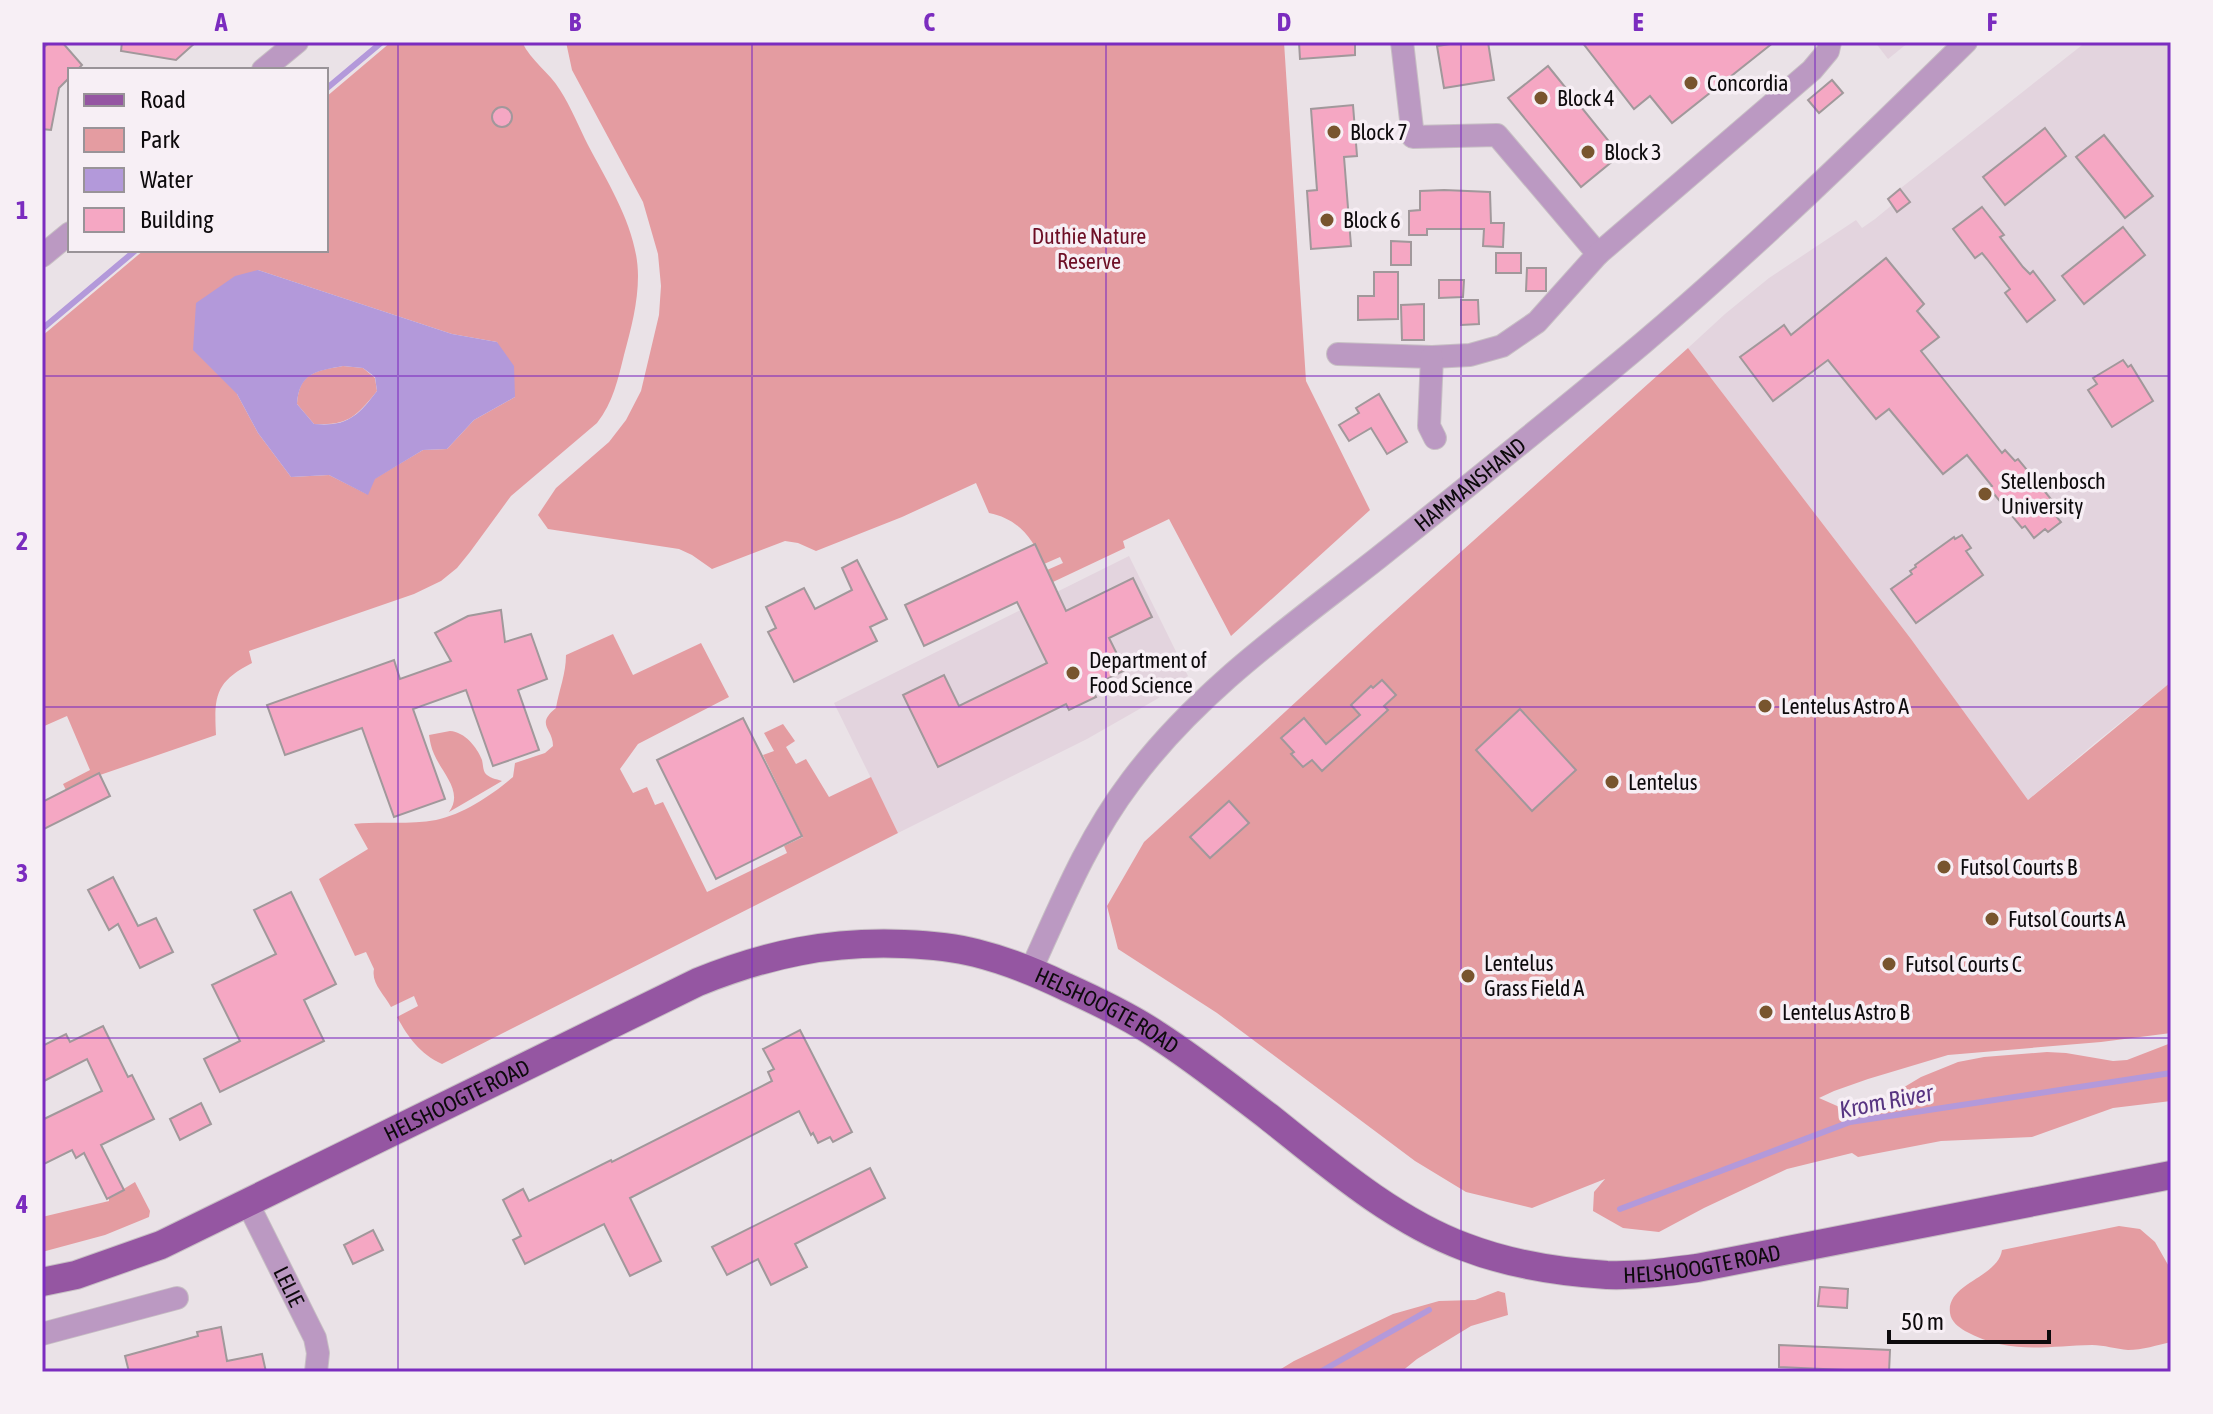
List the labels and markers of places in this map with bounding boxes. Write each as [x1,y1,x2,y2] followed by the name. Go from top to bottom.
[1707,70,1789,96] place label: Concordia
[1682,74,1700,92] marker: Concordia
[1557,85,1615,111] place label: Block 4
[1532,89,1550,107] marker: Block 4
[1350,119,1408,145] place label: Block 7
[1325,123,1343,141] marker: Block 7
[1604,139,1662,165] place label: Block 3
[1579,143,1597,161] marker: Block 3
[1343,207,1401,233] place label: Block 6
[1318,211,1336,229] marker: Block 6
[2001,468,2106,519] place label: Stellenbosch University
[1976,485,1994,503] marker: Stellenbosch University
[1089,647,1207,698] place label: Department of Food Science
[1064,664,1082,682] marker: Department of Food Science
[1781,693,1909,719] place label: Lentelus Astro A
[1756,697,1774,715] marker: Lentelus Astro A
[1628,769,1698,795] place label: Lentelus
[1603,773,1621,791] marker: Lentelus
[1960,854,2078,880] place label: Futsol Courts B
[1935,858,1953,876] marker: Futsol Courts B
[2008,906,2126,932] place label: Futsol Courts A
[1983,910,2001,928] marker: Futsol Courts A
[1484,950,1584,1001] place label: Lentelus Grass Field A
[1905,951,2022,977] place label: Futsol Courts C
[1880,955,1898,973] marker: Futsol Courts C
[1459,967,1477,985] marker: Lentelus Grass Field A
[1782,999,1910,1025] place label: Lentelus Astro B
[1757,1003,1775,1021] marker: Lentelus Astro B

